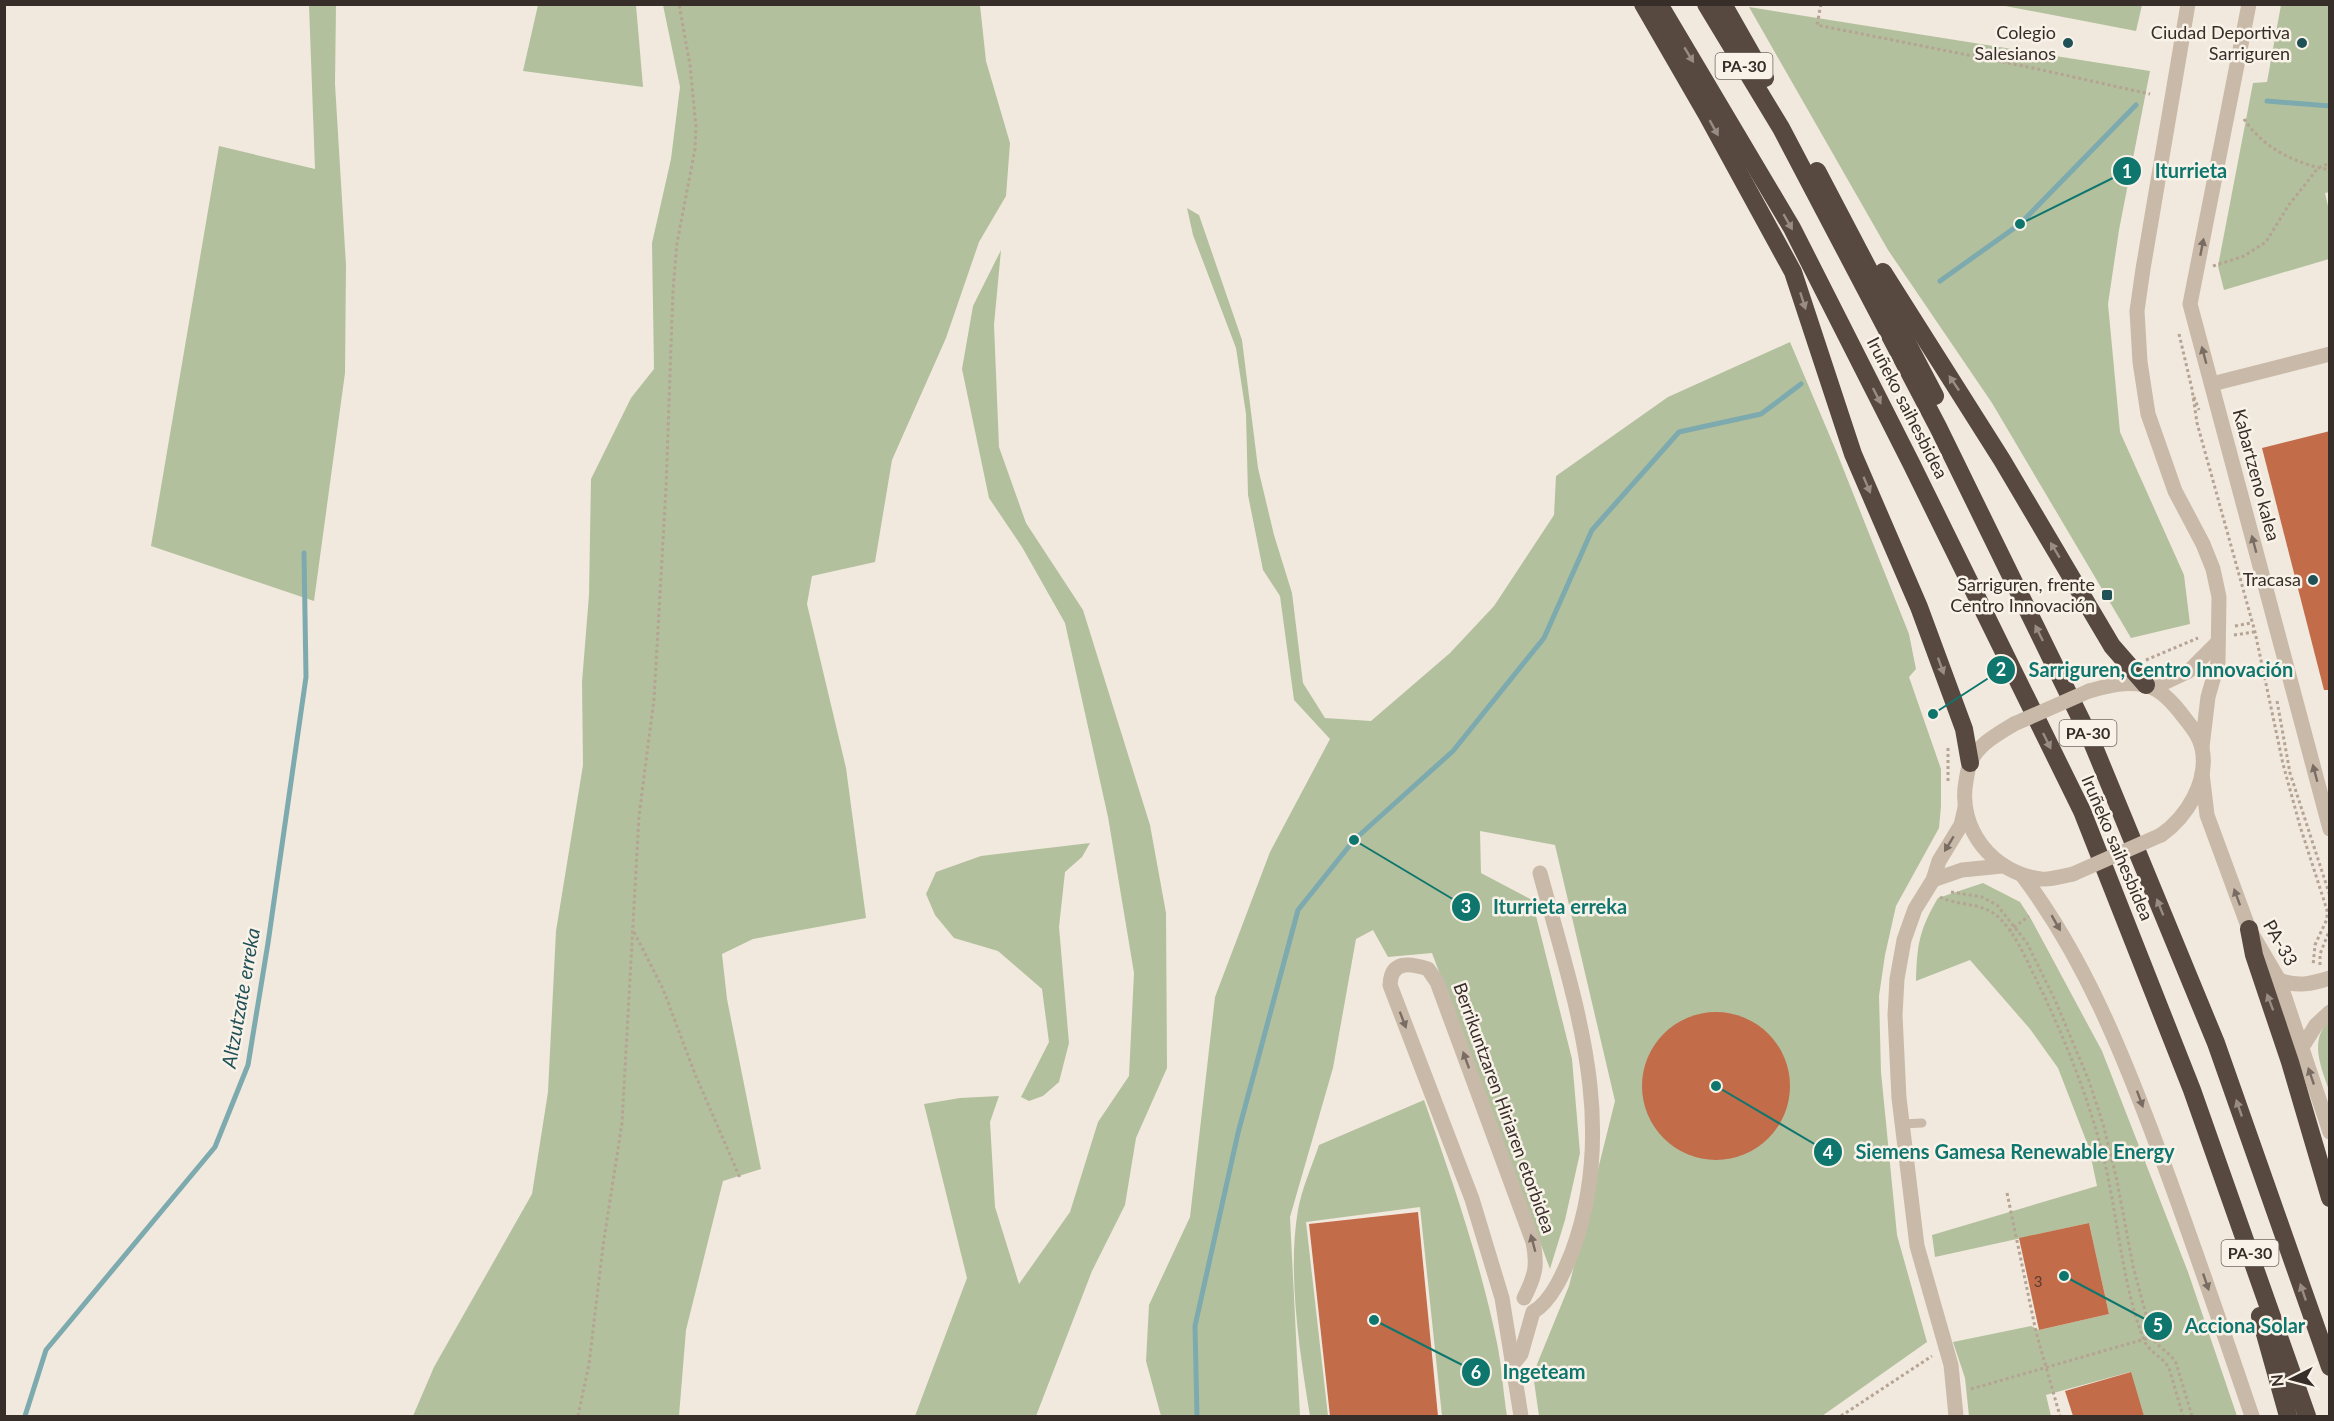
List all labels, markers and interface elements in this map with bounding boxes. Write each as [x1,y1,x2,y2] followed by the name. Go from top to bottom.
[1975,21,2056,64] place label: Colegio Salesianos
[2151,21,2290,64] place label: Ciudad Deportiva Sarriguren
[2061,36,2075,50] marker: Colegio Salesianos
[2295,36,2309,50] marker: Ciudad Deportiva Sarriguren
[1684,47,1694,64] one-way arrow
[1716,53,1772,79] road number: PA-30
[1709,120,1719,137] one-way arrow
[2112,152,2239,190] callout: Iturrieta
[2155,158,2227,182] text: Iturrieta
[2122,160,2132,182] text: 1
[1783,214,1793,231] one-way arrow
[2197,237,2206,256] one-way arrow
[1798,292,1808,310] one-way arrow
[1863,333,1953,482] street label: Iruñeko saihesbidea
[2199,346,2208,364] one-way arrow
[1949,374,1960,391] one-way arrow
[1872,387,1882,405] one-way arrow
[2229,406,2285,543] street label: Kabartzeno kalea
[1862,477,1872,495] one-way arrow
[2249,535,2258,553] one-way arrow
[2050,542,2061,558] one-way arrow
[2243,568,2301,590] place label: Tracasa
[1950,573,2095,616] place label: Sarriguren, frente Centro Innovación
[2306,573,2320,587] marker: Tracasa
[2100,588,2114,602] marker: Sarriguren, frente Centro Innovación
[2034,624,2043,641] one-way arrow
[1986,651,2305,689] callout: Sarriguren, Centro Innovación
[1936,657,1946,675] one-way arrow
[2029,657,2293,681] text: Sarriguren, Centro Innovación
[1996,658,2006,680] text: 2
[2060,720,2116,746] road number: PA-30
[2042,732,2051,749] one-way arrow
[2309,764,2319,782] one-way arrow
[2077,772,2158,924] street label: Iruñeko saihesbidea
[1944,836,1955,852] one-way arrow
[1451,888,1639,926] callout: Iturrieta erreka
[2232,888,2242,906] one-way arrow
[1493,894,1627,918] text: Iturrieta erreka
[1461,895,1471,917] text: 3
[2155,898,2164,916] one-way arrow
[2050,915,2061,931] one-way arrow
[2259,915,2303,970] street label: PA-33
[216,926,264,1071] water label: Altzutzate erreka
[1449,979,1561,1236] street label: Berrikuntzaren Hiriaren etorbidea
[2264,993,2274,1011] one-way arrow
[1399,1011,1408,1029] one-way arrow
[1460,1051,1470,1069] one-way arrow
[2305,1067,2315,1085] one-way arrow
[2135,1090,2145,1108] one-way arrow
[2234,1099,2244,1117] one-way arrow
[1813,1133,2186,1171] callout: Siemens Gamesa Renewable Energy
[1855,1139,2175,1163] text: Siemens Gamesa Renewable Energy
[1823,1141,1833,1163] text: 4
[1527,1234,1537,1252] one-way arrow
[2222,1240,2278,1266] road number: PA-30
[2034,1272,2042,1290] house number: 3
[2202,1273,2211,1291] one-way arrow
[2298,1283,2308,1301] one-way arrow
[2143,1307,2317,1345] callout: Acciona Solar
[2184,1313,2306,1337] text: Acciona Solar
[2153,1314,2163,1336] text: 5
[2262,1349,2322,1409] north arrow
[1461,1353,1598,1391] callout: Ingeteam
[1503,1359,1585,1383] text: Ingeteam
[1471,1361,1481,1383] text: 6
[2266,1373,2287,1388] text: N

